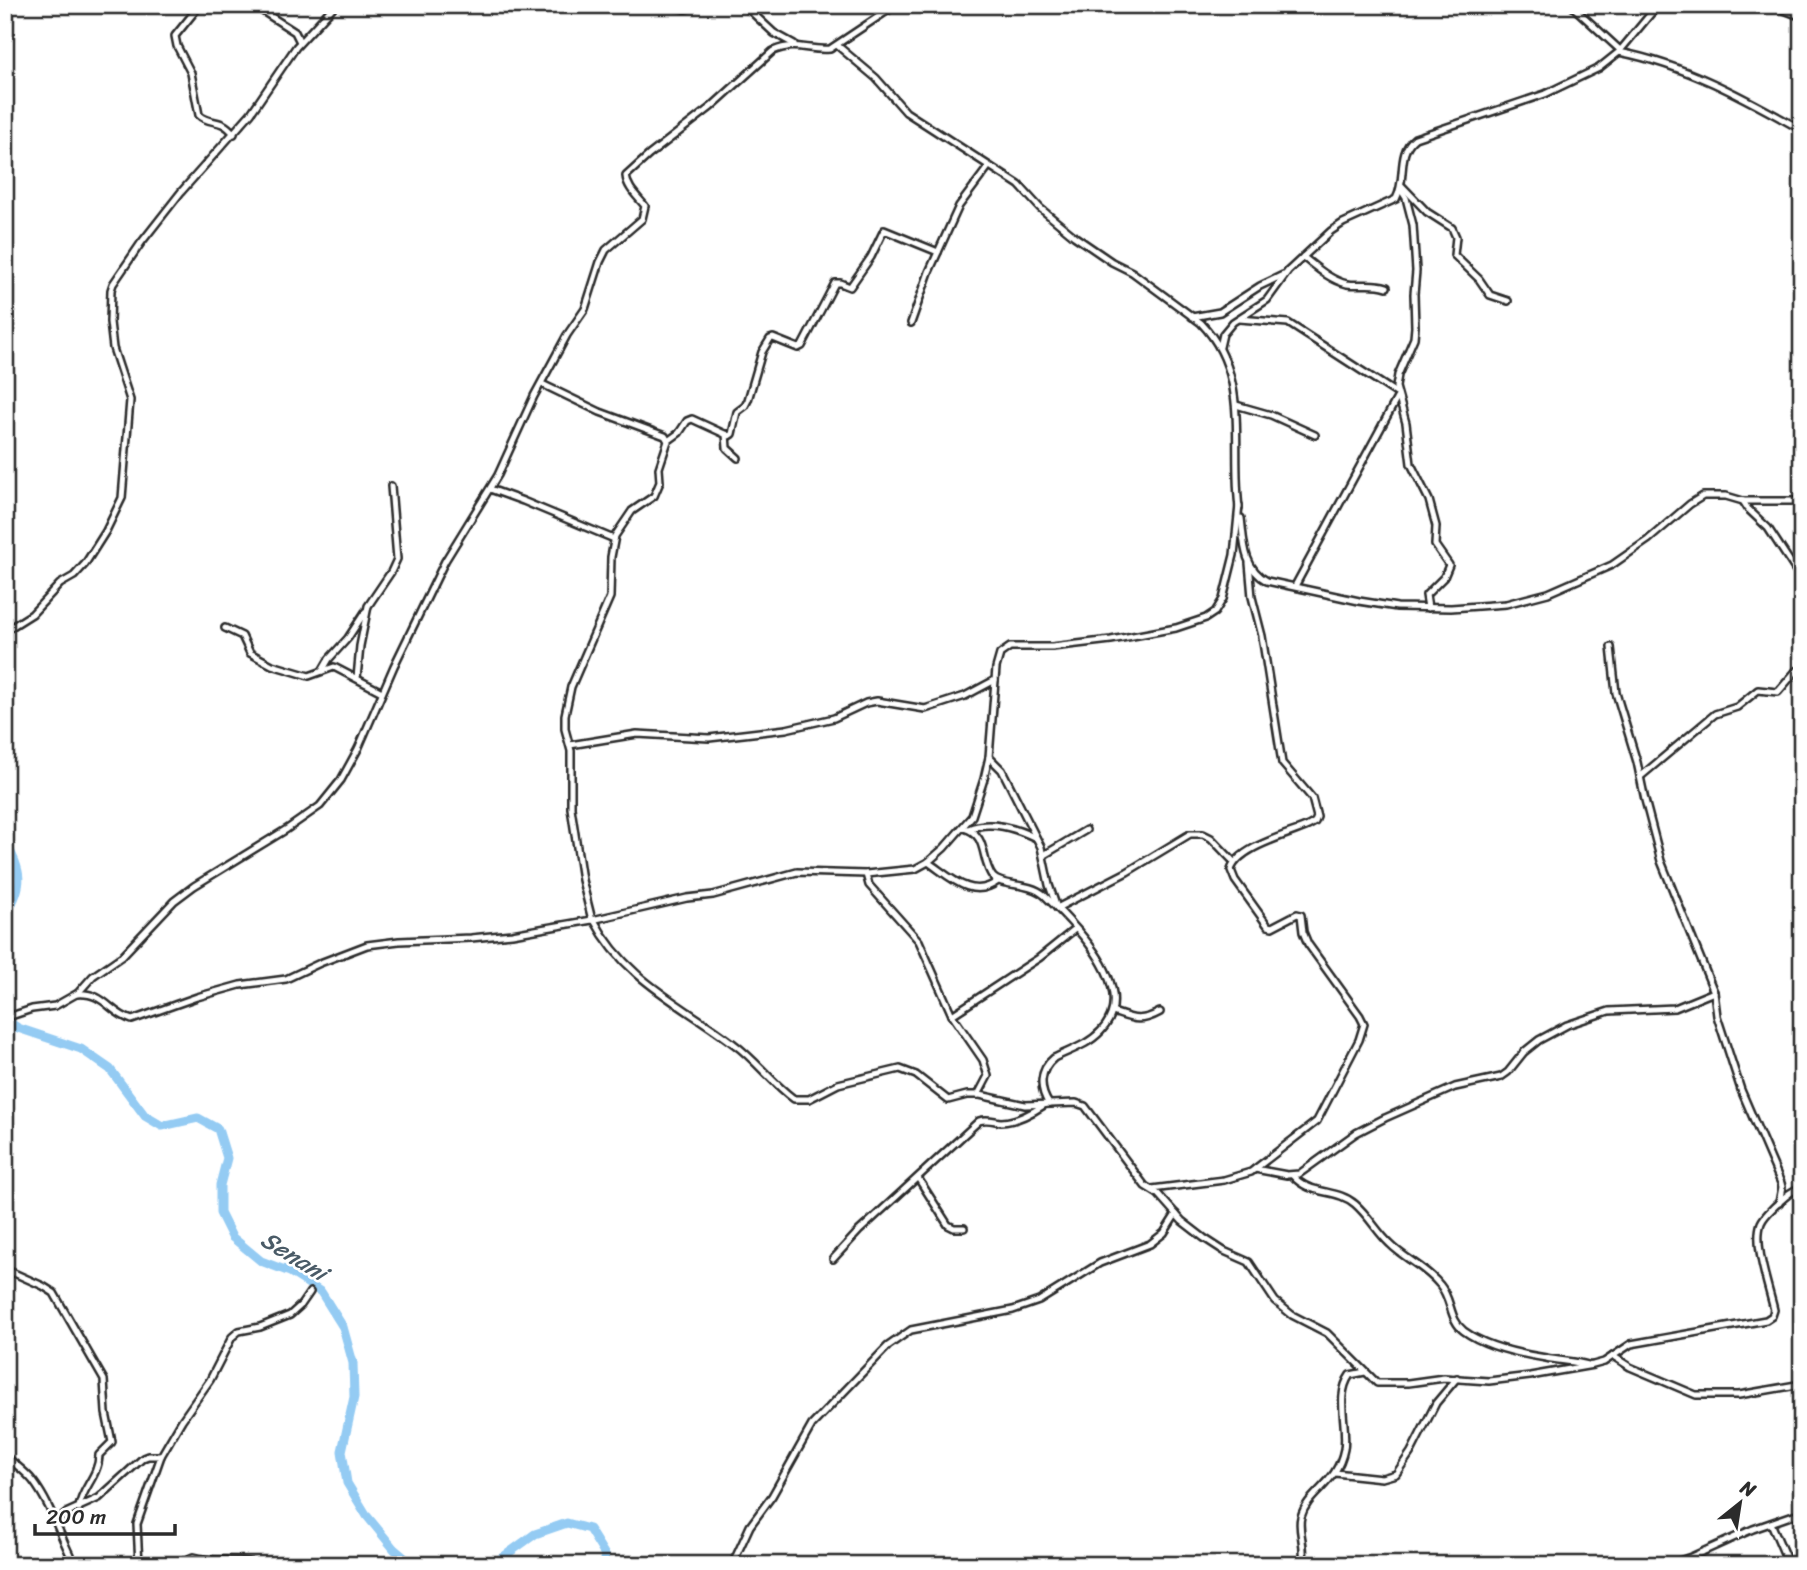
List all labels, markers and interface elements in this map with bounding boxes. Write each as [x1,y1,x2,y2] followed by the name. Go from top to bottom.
[252,1219,339,1295] water label: Senani
[1706,1468,1776,1538] north arrow
[1733,1471,1763,1507] text: N
[35,1493,175,1537] scale bar
[46,1498,106,1536] text: 200 m

